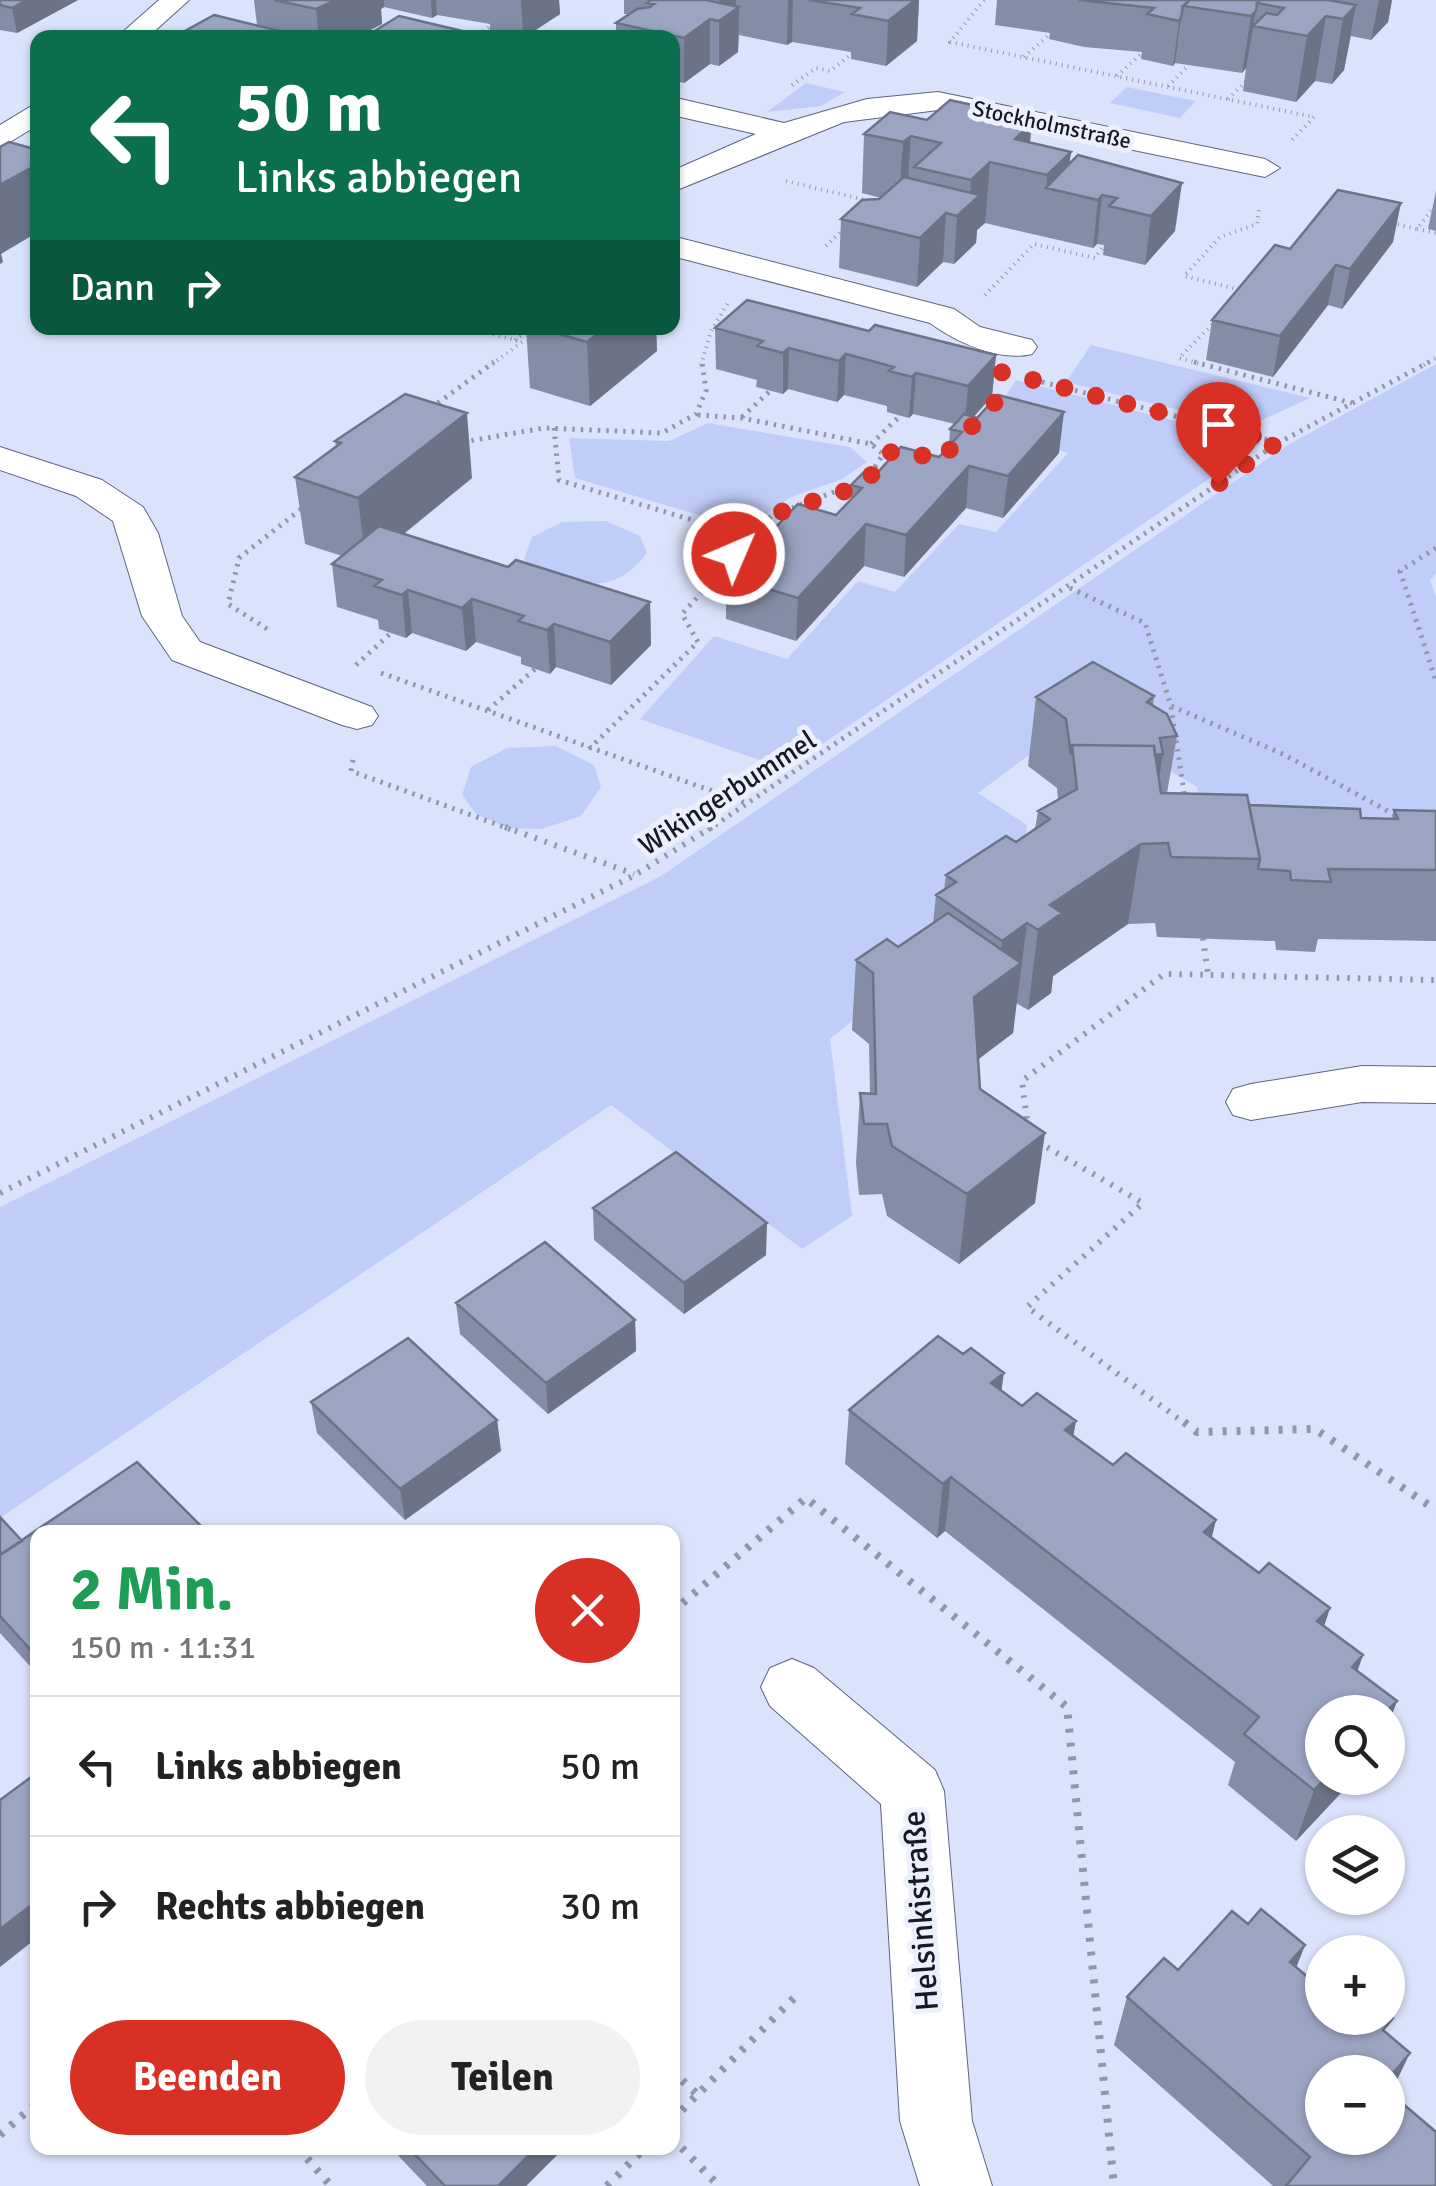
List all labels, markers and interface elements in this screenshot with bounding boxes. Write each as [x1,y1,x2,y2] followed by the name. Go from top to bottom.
[235,64,383,150] text: 50 m
[70,70,200,200] icon: left
[970,95,1134,154] street label: Stockholmstraße
[235,150,522,205] text: Links abbiegen
[175,260,230,315] icon: right
[70,264,155,311] text: Dann
[1176,382,1261,485] pin
[1191,397,1246,452] icon: arrive
[682,502,786,606] position arrow
[633,723,822,863] street label: Wikingerbummel
[70,1553,234,1627] text: 2 Min.
[535,1558,640,1663] button: close
[70,1628,256,1667] text: 150 m · 11:31
[1305,1695,1405,2155] map controls
[1305,1695,1405,1795] button: search
[70,1739,125,1794] icon: left
[155,1743,402,1790] text: Links abbiegen
[560,1743,640,1790] text: 50 m
[894,1809,947,2012] street label: Helsinkistraße
[1305,1815,1405,1915] button: layers
[70,1879,125,1934] icon: right
[155,1883,425,1930] text: Rechts abbiegen
[560,1883,640,1930] text: 30 m
[1305,1935,1405,2035] button: +
[70,2020,345,2135] button: Beenden
[365,2020,640,2135] button: Teilen
[1305,2055,1405,2155] button: −

